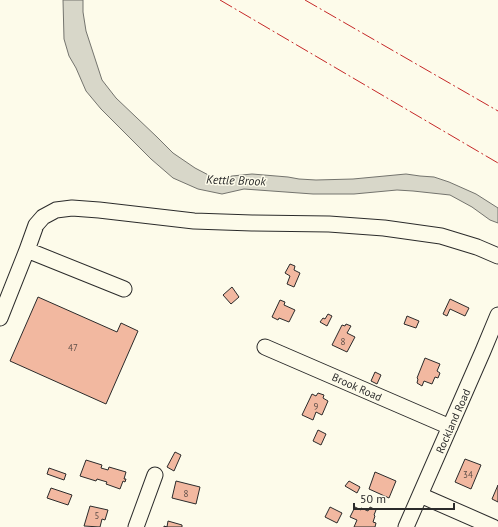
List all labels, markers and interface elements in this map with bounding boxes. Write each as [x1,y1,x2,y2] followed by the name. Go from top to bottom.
[206,171,267,189] water label: Kettle Brook
[341,336,346,347] house number: 8
[68,342,78,353] house number: 47
[330,370,384,404] street label: Brook Road
[433,387,473,455] street label: Rockland Road
[314,401,319,412] house number: 9
[463,469,473,480] house number: 34
[354,485,454,511] scale bar
[184,488,189,499] house number: 8
[360,491,386,506] text: 50 m
[95,510,100,521] house number: 5

